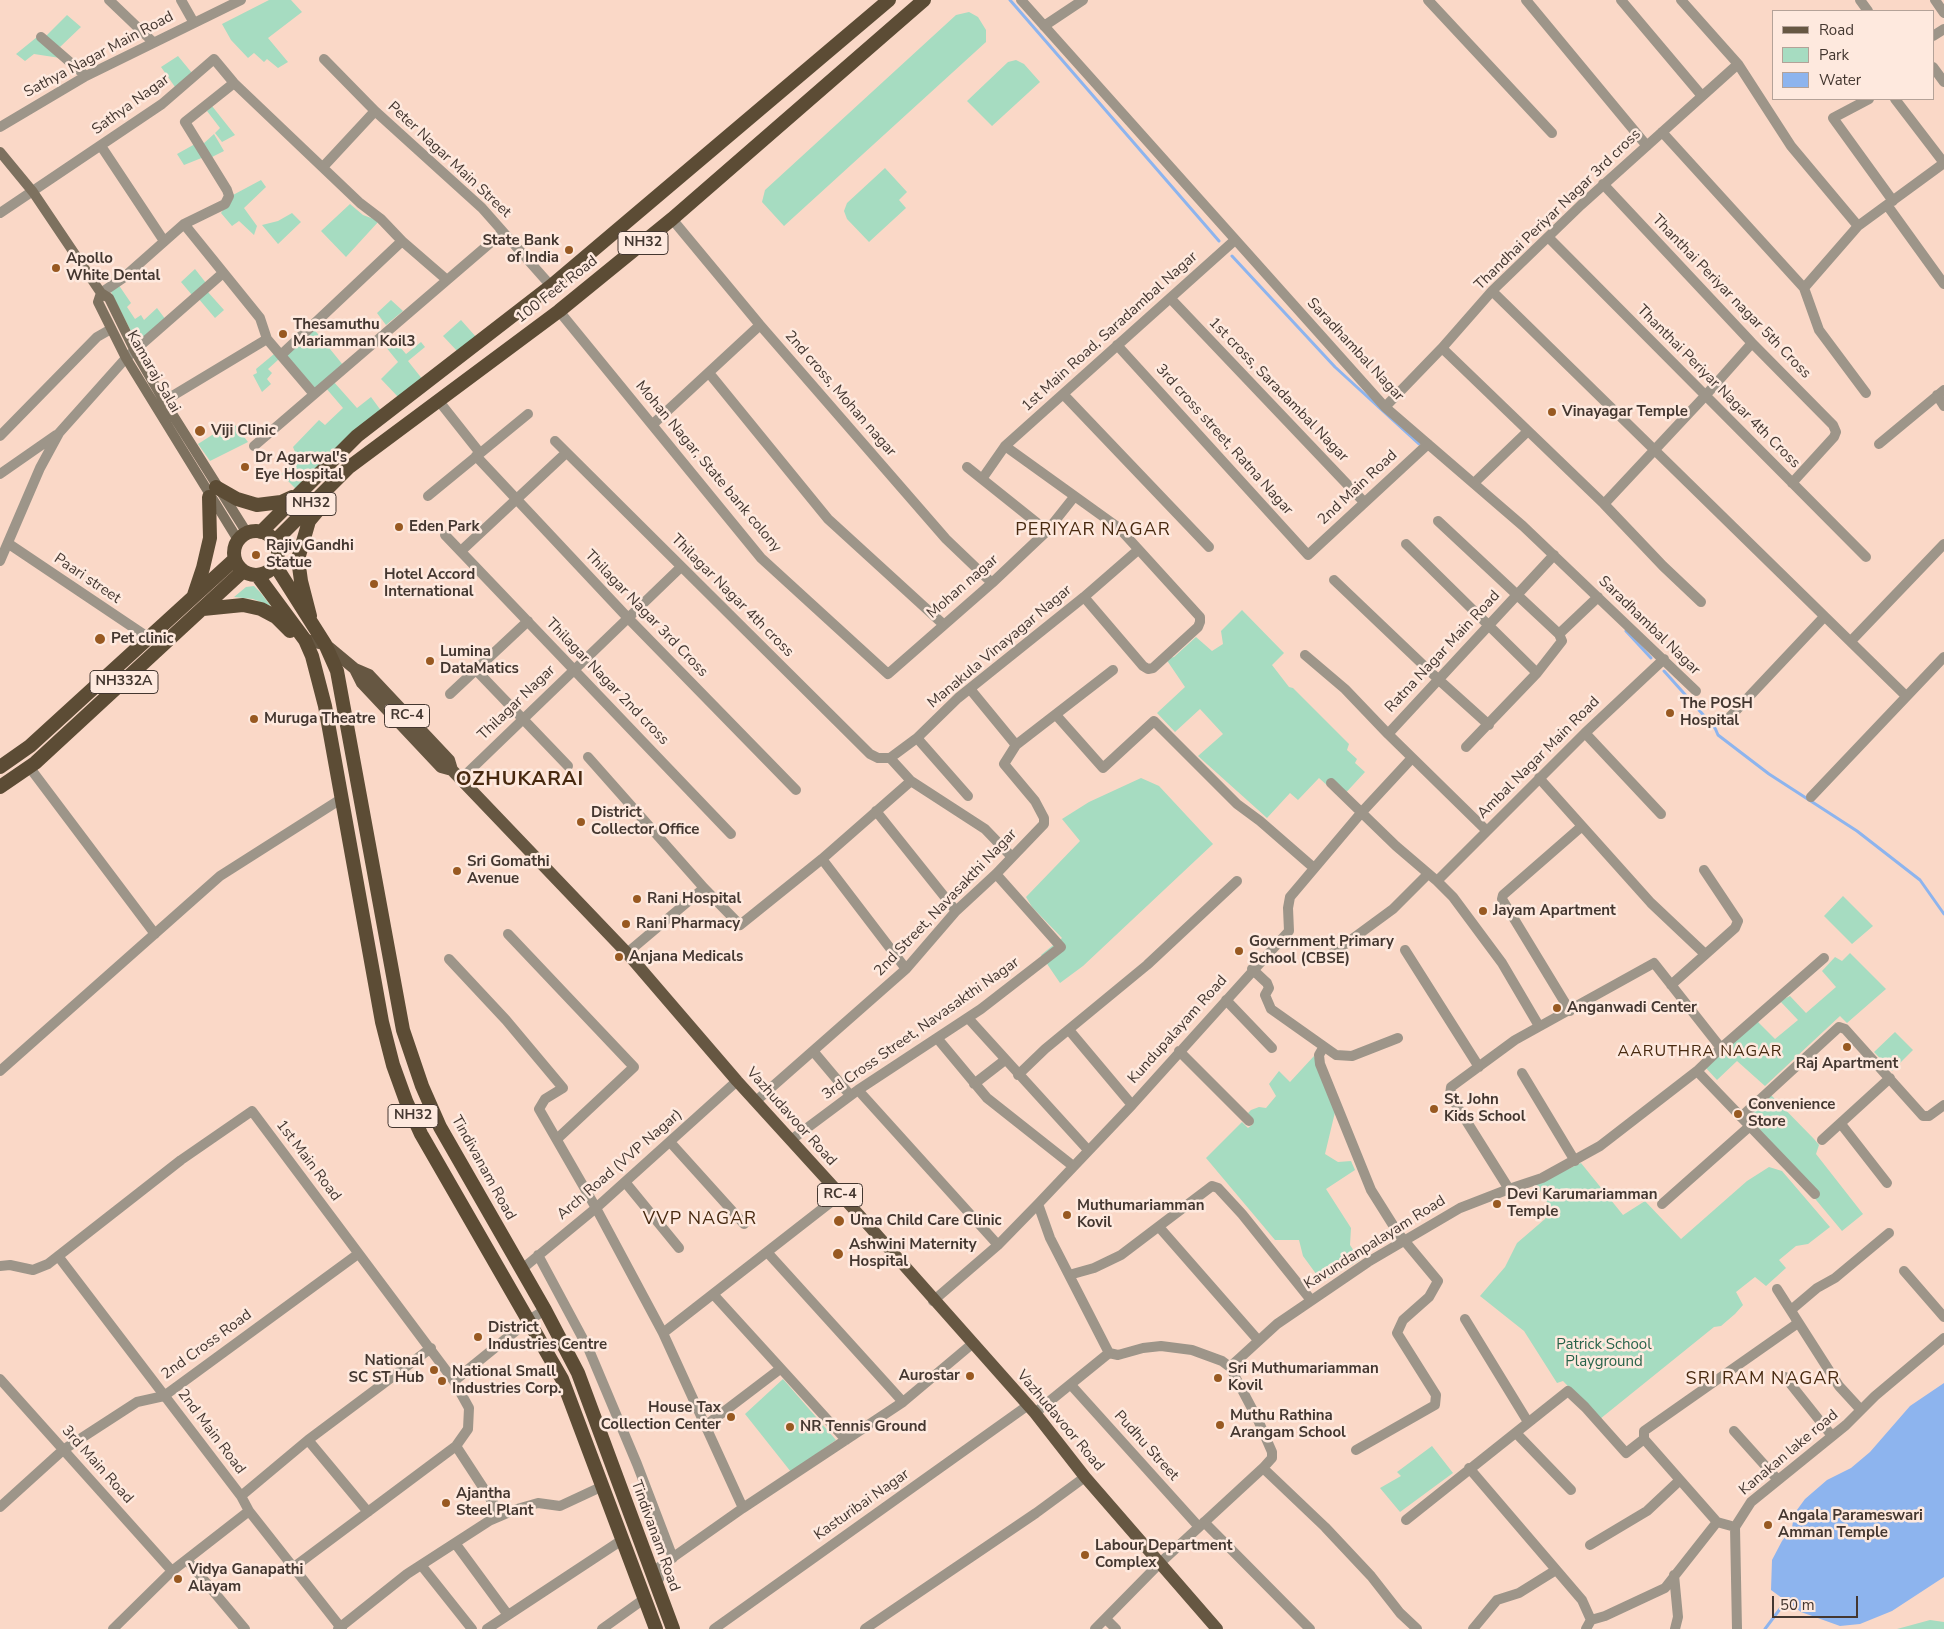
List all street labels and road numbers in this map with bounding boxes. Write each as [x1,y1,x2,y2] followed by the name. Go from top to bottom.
[21,8,177,102] street label: Sathya Nagar Main Road
[89,71,173,139] street label: Sathya Nagar
[384,98,514,222] street label: Peter Nagar Main Street
[1471,126,1645,294] street label: Thandhai Periyar Nagar 3rd cross
[1648,211,1814,383] street label: Thanthai Periyar nagar 5th Cross
[618,232,668,254] road number: NH32
[1018,248,1202,416] street label: 1st Main Road, Saradambal Nagar
[513,253,601,327] street label: 100 Feet Road
[1303,295,1407,405] street label: Saradhambal Nagar
[1633,302,1803,472] street label: Thanthai Periyar Nagar 4th Cross
[1204,314,1352,466] street label: 1st cross, Saradambal Nagar
[780,327,900,461] street label: 2nd cross, Mohan nagar
[122,328,184,416] street label: Kamaraj Salai
[1151,361,1297,519] street label: 3rd cross street, Ratna Nagar
[631,378,785,556] street label: Mohan Nagar, State bank colony
[1315,447,1401,529] street label: 2nd Main Road
[286,492,336,516] road number: NH32
[667,531,797,661] street label: Thilagar Nagar 4th cross
[581,547,711,681] street label: Thilagar Nagar 3rd Cross
[50,550,124,608] street label: Paari street
[924,551,1002,623] street label: Mohan nagar
[1594,573,1704,679] street label: Saradhambal Nagar
[924,582,1076,712] street label: Manakula Vinayagar Nagar
[1382,587,1504,717] street label: Ratna Nagar Main Road
[542,615,672,749] street label: Thilagar Nagar 2nd cross
[475,662,559,744] street label: Thilagar Nagar
[90,670,158,694] road number: NH332A
[1474,693,1604,823] street label: Ambal Nagar Main Road
[384,704,430,728] road number: RC-4
[871,826,1021,980] street label: 2nd Street, Navasakthi Nagar
[819,954,1023,1104] street label: 3rd Cross Street, Navasakthi Nagar
[1125,972,1231,1088] street label: Kundupalayam Road
[742,1064,840,1170] street label: Vazhudavoor Road
[388,1104,438,1128] road number: NH32
[554,1106,686,1224] street label: Arch Road (VVP Nagar)
[447,1113,519,1223] street label: Tindivanam Road
[272,1117,344,1205] street label: 1st Main Road
[818,1184,862,1206] road number: RC-4
[1301,1192,1449,1294] street label: Kavundanpalayam Road
[158,1306,256,1384] street label: 2nd Cross Road
[1012,1367,1108,1475] street label: Vazhudavoor Road
[173,1386,249,1478] street label: 2nd Main Road
[1736,1406,1842,1500] street label: Kanakan lake road
[1110,1407,1182,1485] street label: Pudhu Street
[57,1422,137,1508] street label: 3rd Main Road
[811,1465,913,1545] street label: Kasturibai Nagar
[627,1478,683,1594] street label: Tindivanam Road

